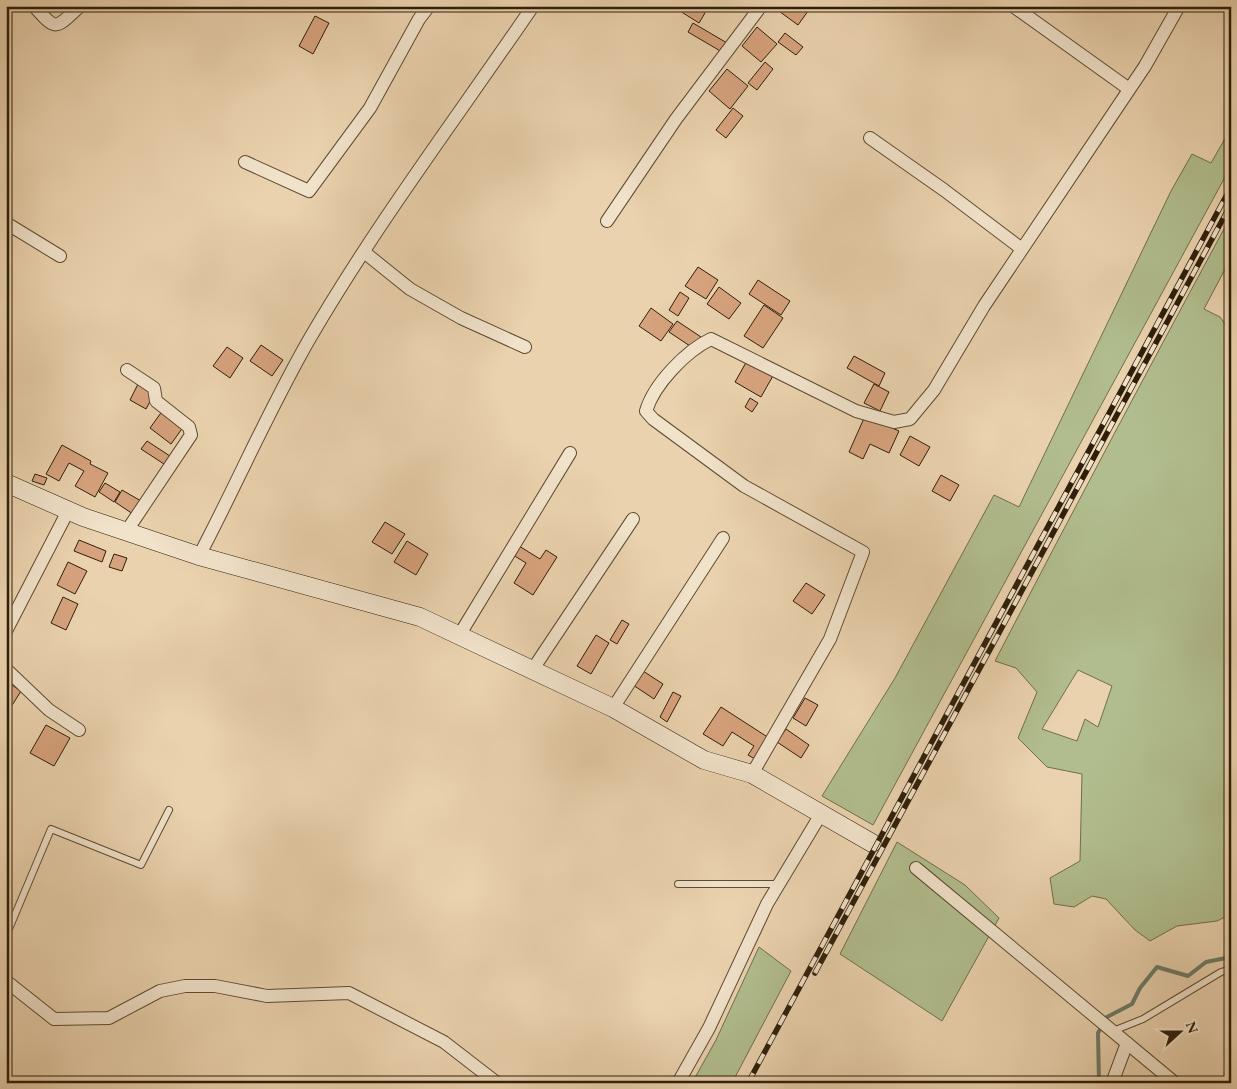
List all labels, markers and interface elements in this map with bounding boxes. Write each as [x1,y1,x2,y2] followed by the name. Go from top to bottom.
[1154,1006,1204,1056] north arrow
[1182,1019,1203,1036] text: N

